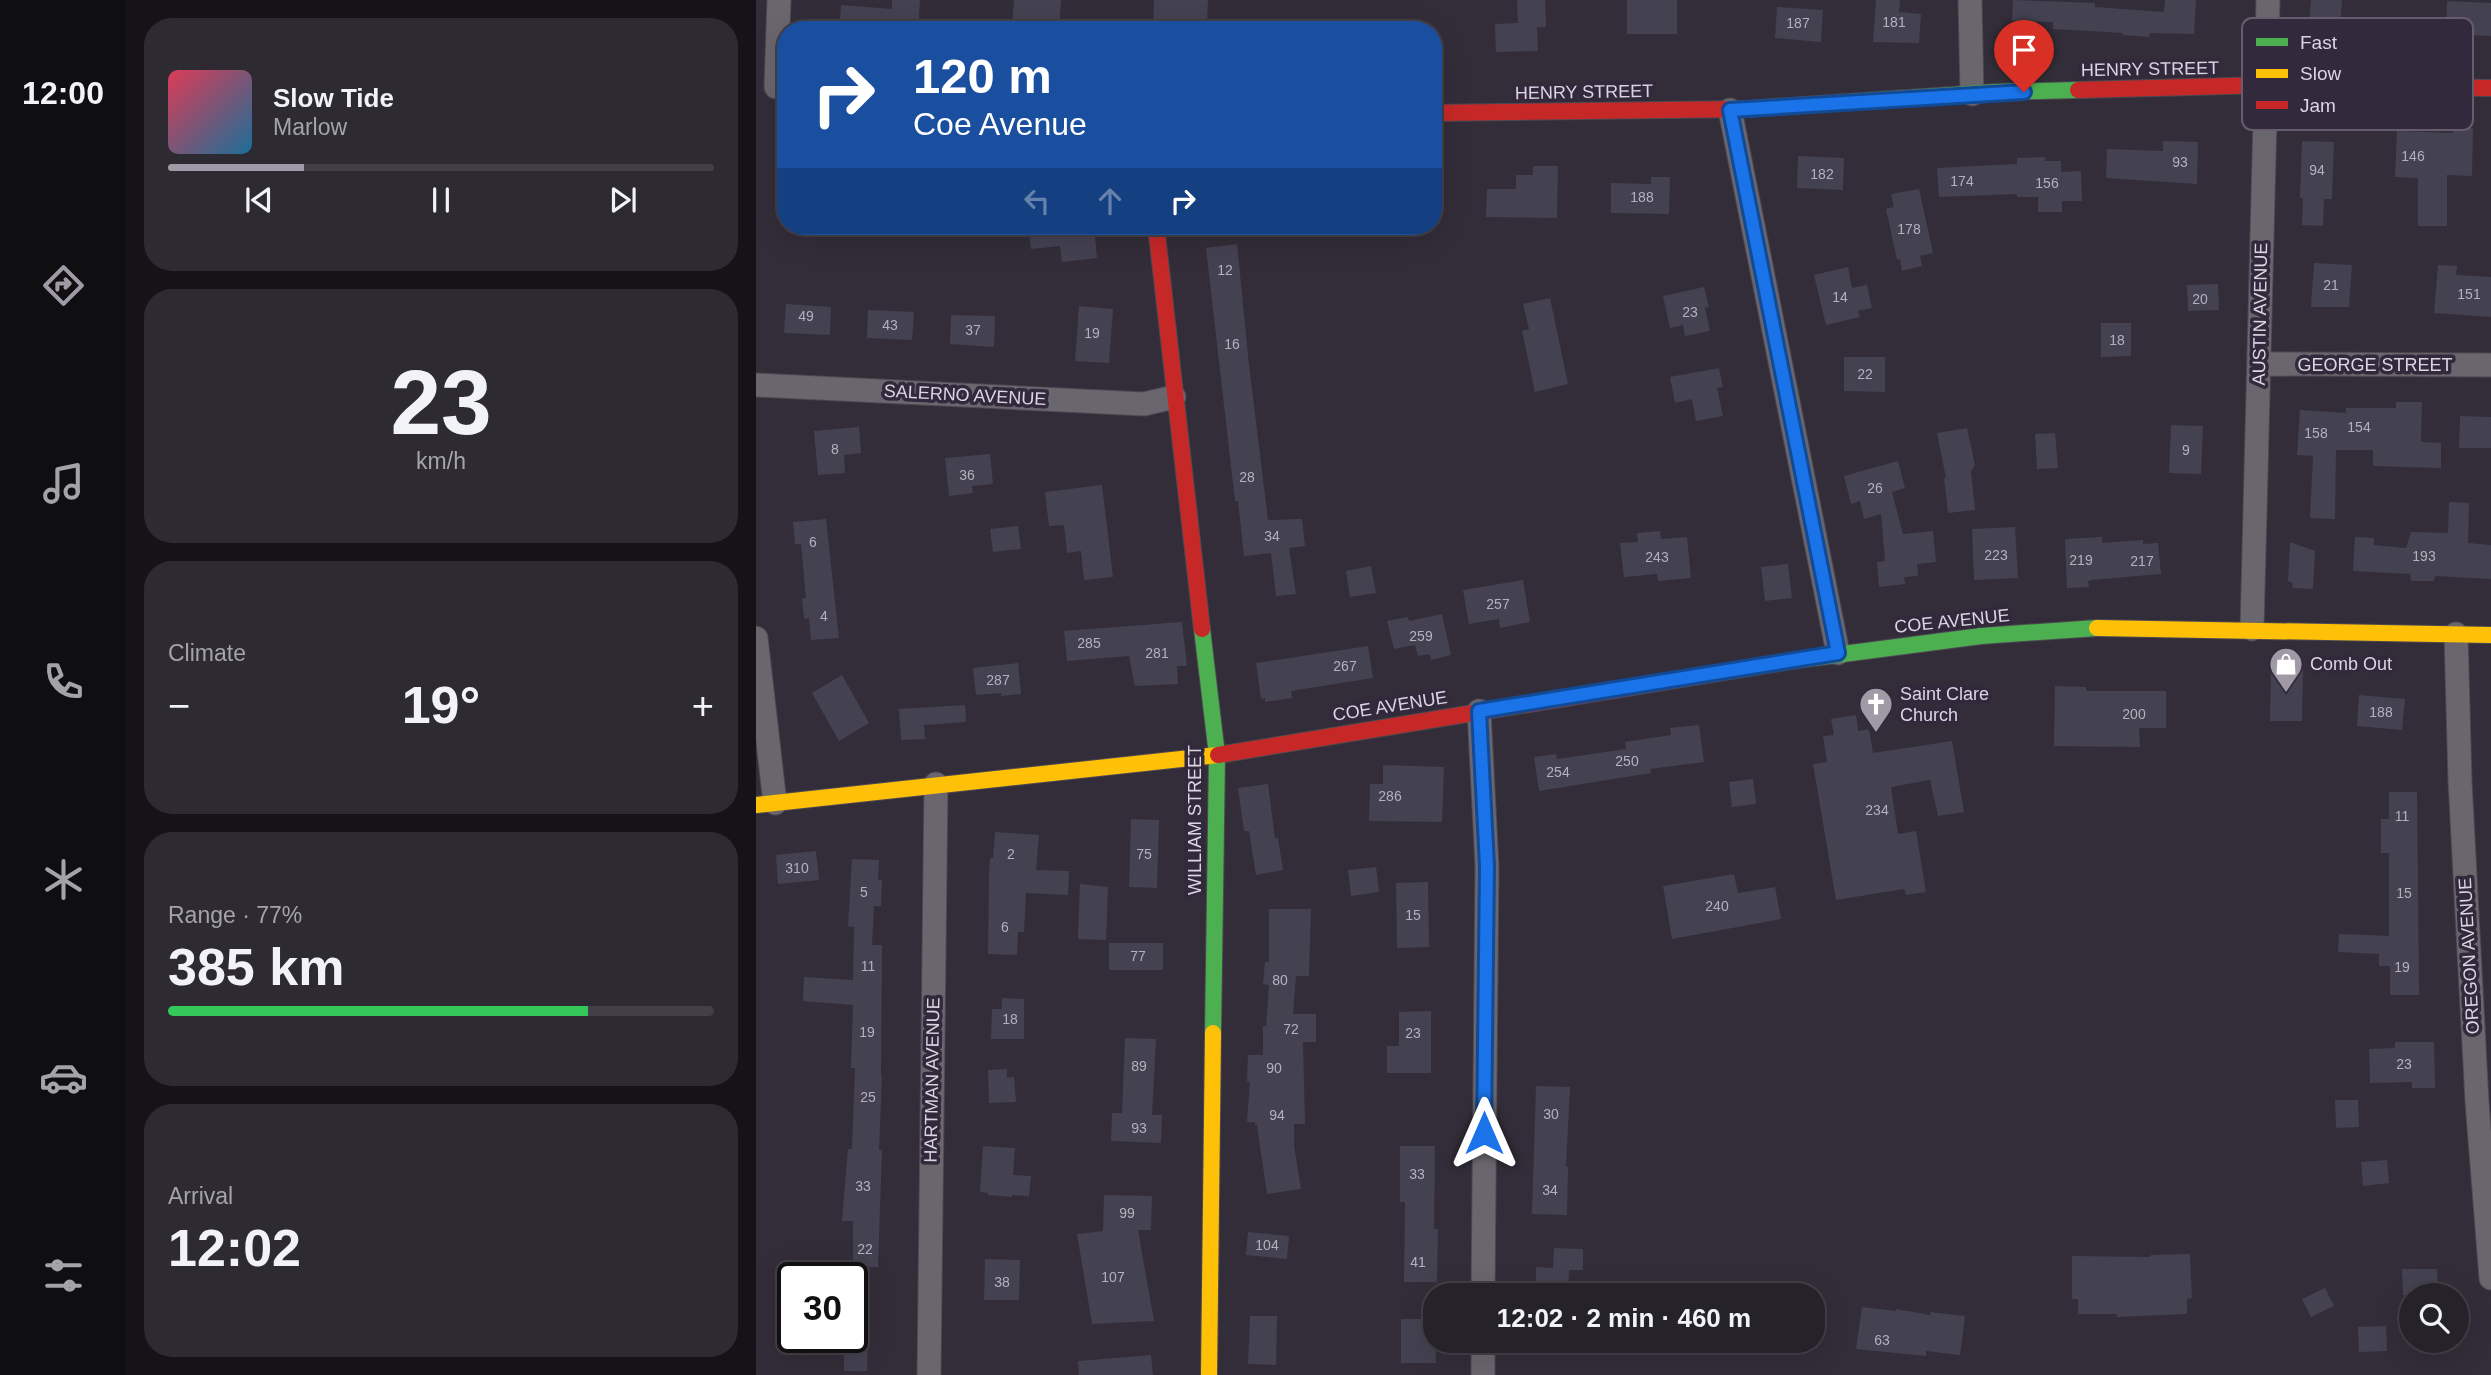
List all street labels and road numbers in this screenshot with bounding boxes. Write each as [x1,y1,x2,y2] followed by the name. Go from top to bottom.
[2081,58,2219,80] street label: HENRY STREET
[1515,81,1653,103] street label: HENRY STREET
[2249,242,2271,386] street label: AUSTIN AVENUE
[2297,355,2453,375] street label: GEORGE STREET
[883,381,1047,409] street label: SALERNO AVENUE
[1893,605,2011,637] street label: COE AVENUE
[1331,687,1449,725] street label: COE AVENUE
[1185,745,1205,895] street label: WILLIAM STREET
[2455,877,2483,1035] street label: OREGON AVENUE
[921,997,943,1163] street label: HARTMAN AVENUE

